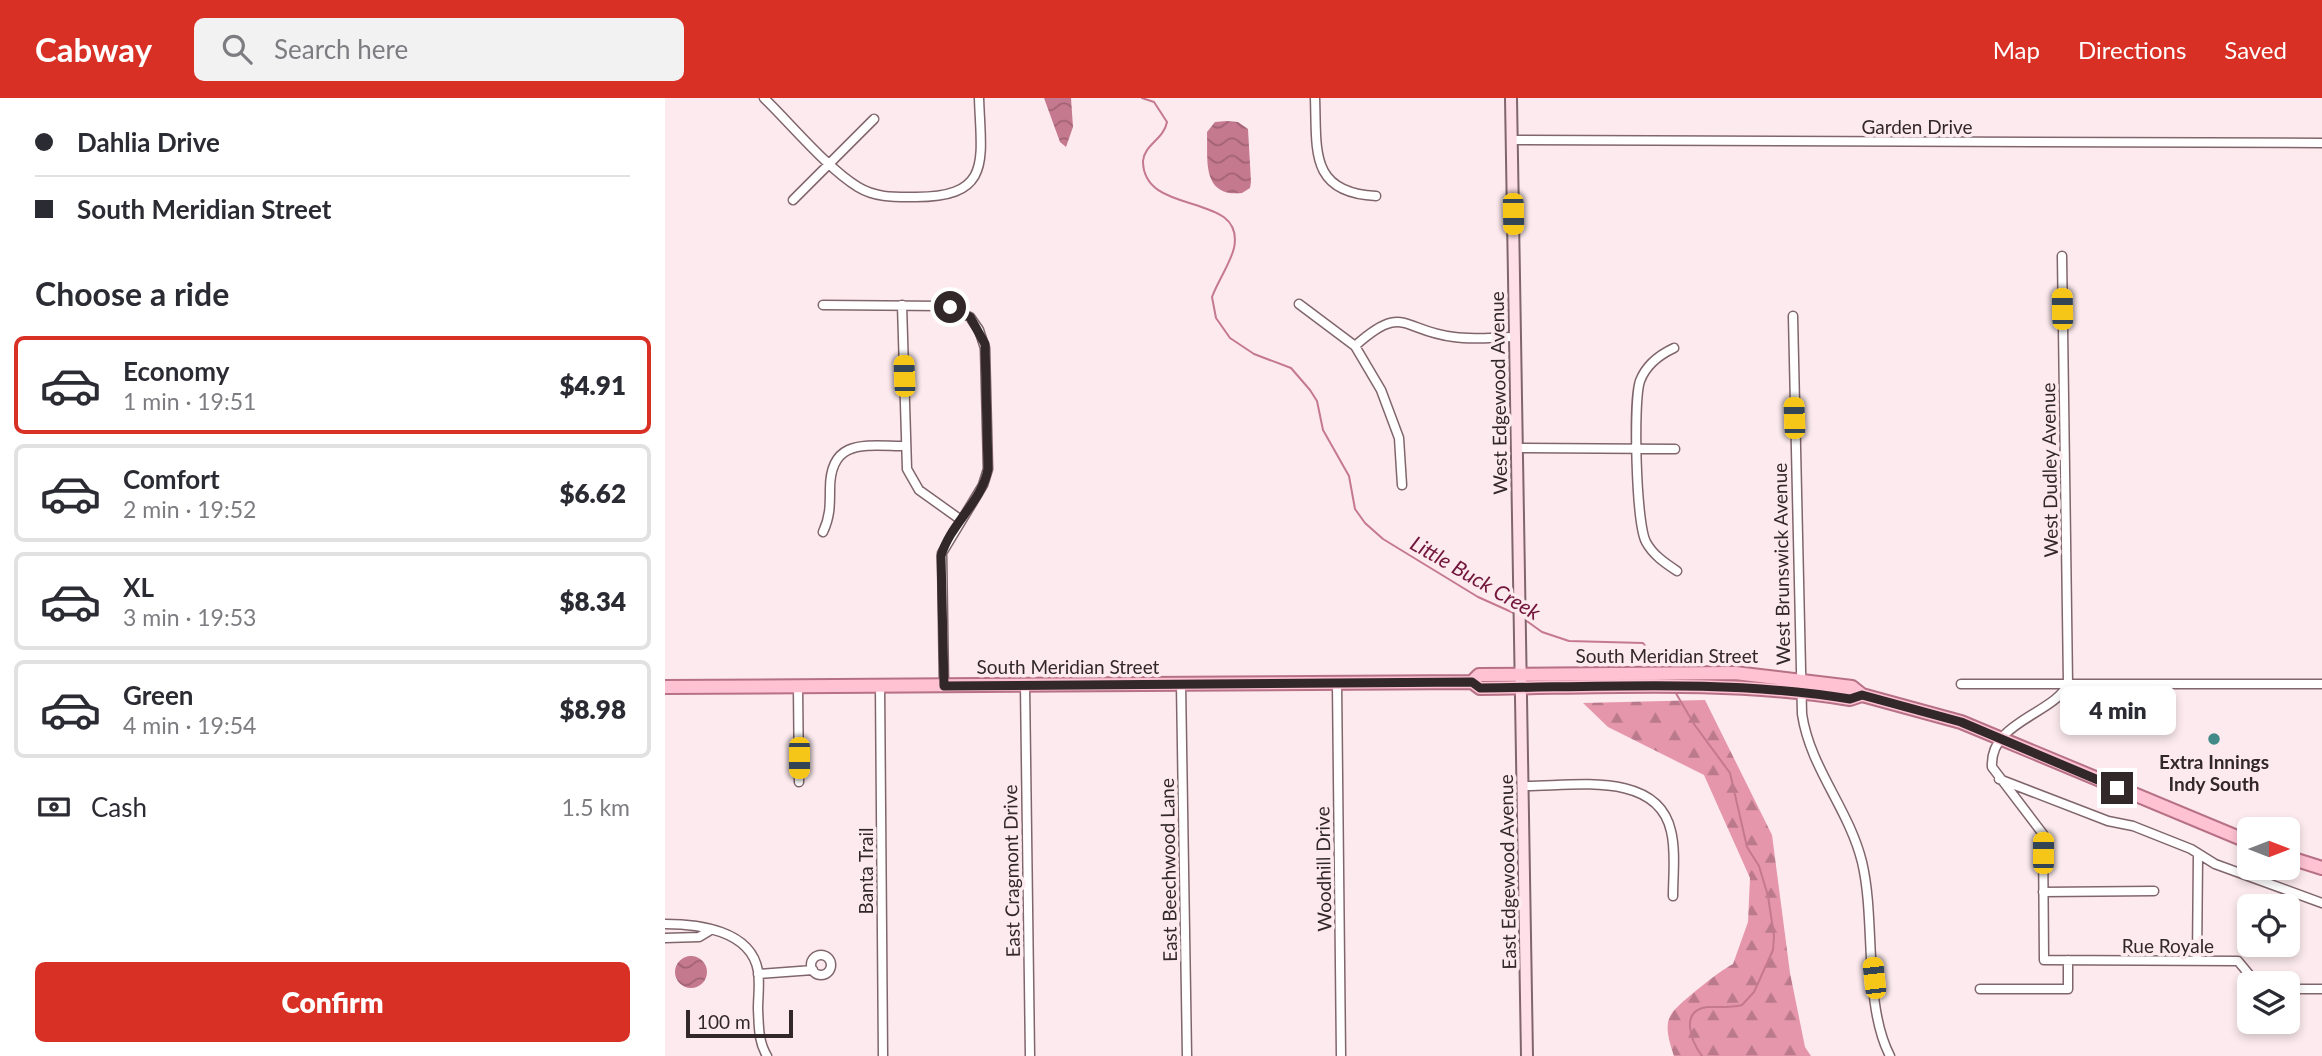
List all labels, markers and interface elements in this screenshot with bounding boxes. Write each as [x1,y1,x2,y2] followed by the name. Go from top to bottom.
[194,18,684,81] search box
[35,29,152,69] text: Cabway
[218,30,256,68] icon: search
[274,33,408,65] text: Search here
[1993,35,2040,64] text: Map
[2078,35,2186,64] text: Directions
[2224,35,2287,64] text: Saved
[1861,115,1973,138] street label: Garden Drive
[77,126,220,158] text: Dahlia Drive
[77,193,331,225] text: South Meridian Street
[1503,193,1524,235] car
[35,274,229,313] text: Choose a ride
[2052,288,2073,330] car
[934,291,966,323] route start
[1485,291,1511,495] street label: West Edgewood Avenue
[39,354,102,417] icon: car
[123,355,229,387] text: Economy
[893,355,916,397] car
[559,369,626,401] text: $4.91
[2036,382,2062,558] street label: West Dudley Avenue
[123,387,256,415] text: 1 min · 19:51
[1783,397,1806,439] car
[39,462,102,525] icon: car
[123,463,220,495] text: Comfort
[1768,463,1794,665] street label: West Brunswick Avenue
[559,477,626,509] text: $6.62
[123,495,256,523] text: 2 min · 19:52
[1407,530,1546,625] water label: Little Buck Creek
[39,570,102,633] icon: car
[123,571,154,603] text: XL
[559,585,626,617] text: $8.34
[123,603,256,631] text: 3 min · 19:53
[1576,644,1759,667] street label: South Meridian Street
[977,655,1160,678] street label: South Meridian Street
[39,678,102,741] icon: car
[123,679,193,711] text: Green
[2059,686,2175,736] callout: 4 min
[559,693,626,725] text: $8.98
[2089,696,2147,724] text: 4 min
[123,711,256,739] text: 4 min · 19:54
[2206,731,2222,747] marker: Extra Innings Indy South
[789,737,810,779] car
[2159,750,2269,795] place label: Extra Innings Indy South
[2101,772,2133,804] route end
[1494,774,1520,970] street label: East Edgewood Avenue
[1155,778,1181,962] street label: East Beechwood Lane
[998,784,1024,958] street label: East Cragmont Drive
[35,788,73,826] icon: cash
[91,791,147,823] text: Cash
[561,793,630,821] text: 1.5 km
[1310,806,1336,932] street label: Woodhill Drive
[2237,817,2299,880] north arrow
[2237,817,2300,1034] map controls
[854,828,877,914] street label: Banta Trail
[2033,832,2054,874] car
[2237,894,2300,957] button: locate
[2122,934,2214,957] street label: Rue Royale
[1862,956,1887,1000] car
[35,962,630,1042] button: Confirm
[2237,971,2300,1034] button: layers
[686,1007,793,1039] scale bar
[697,1010,751,1033] text: 100 m

